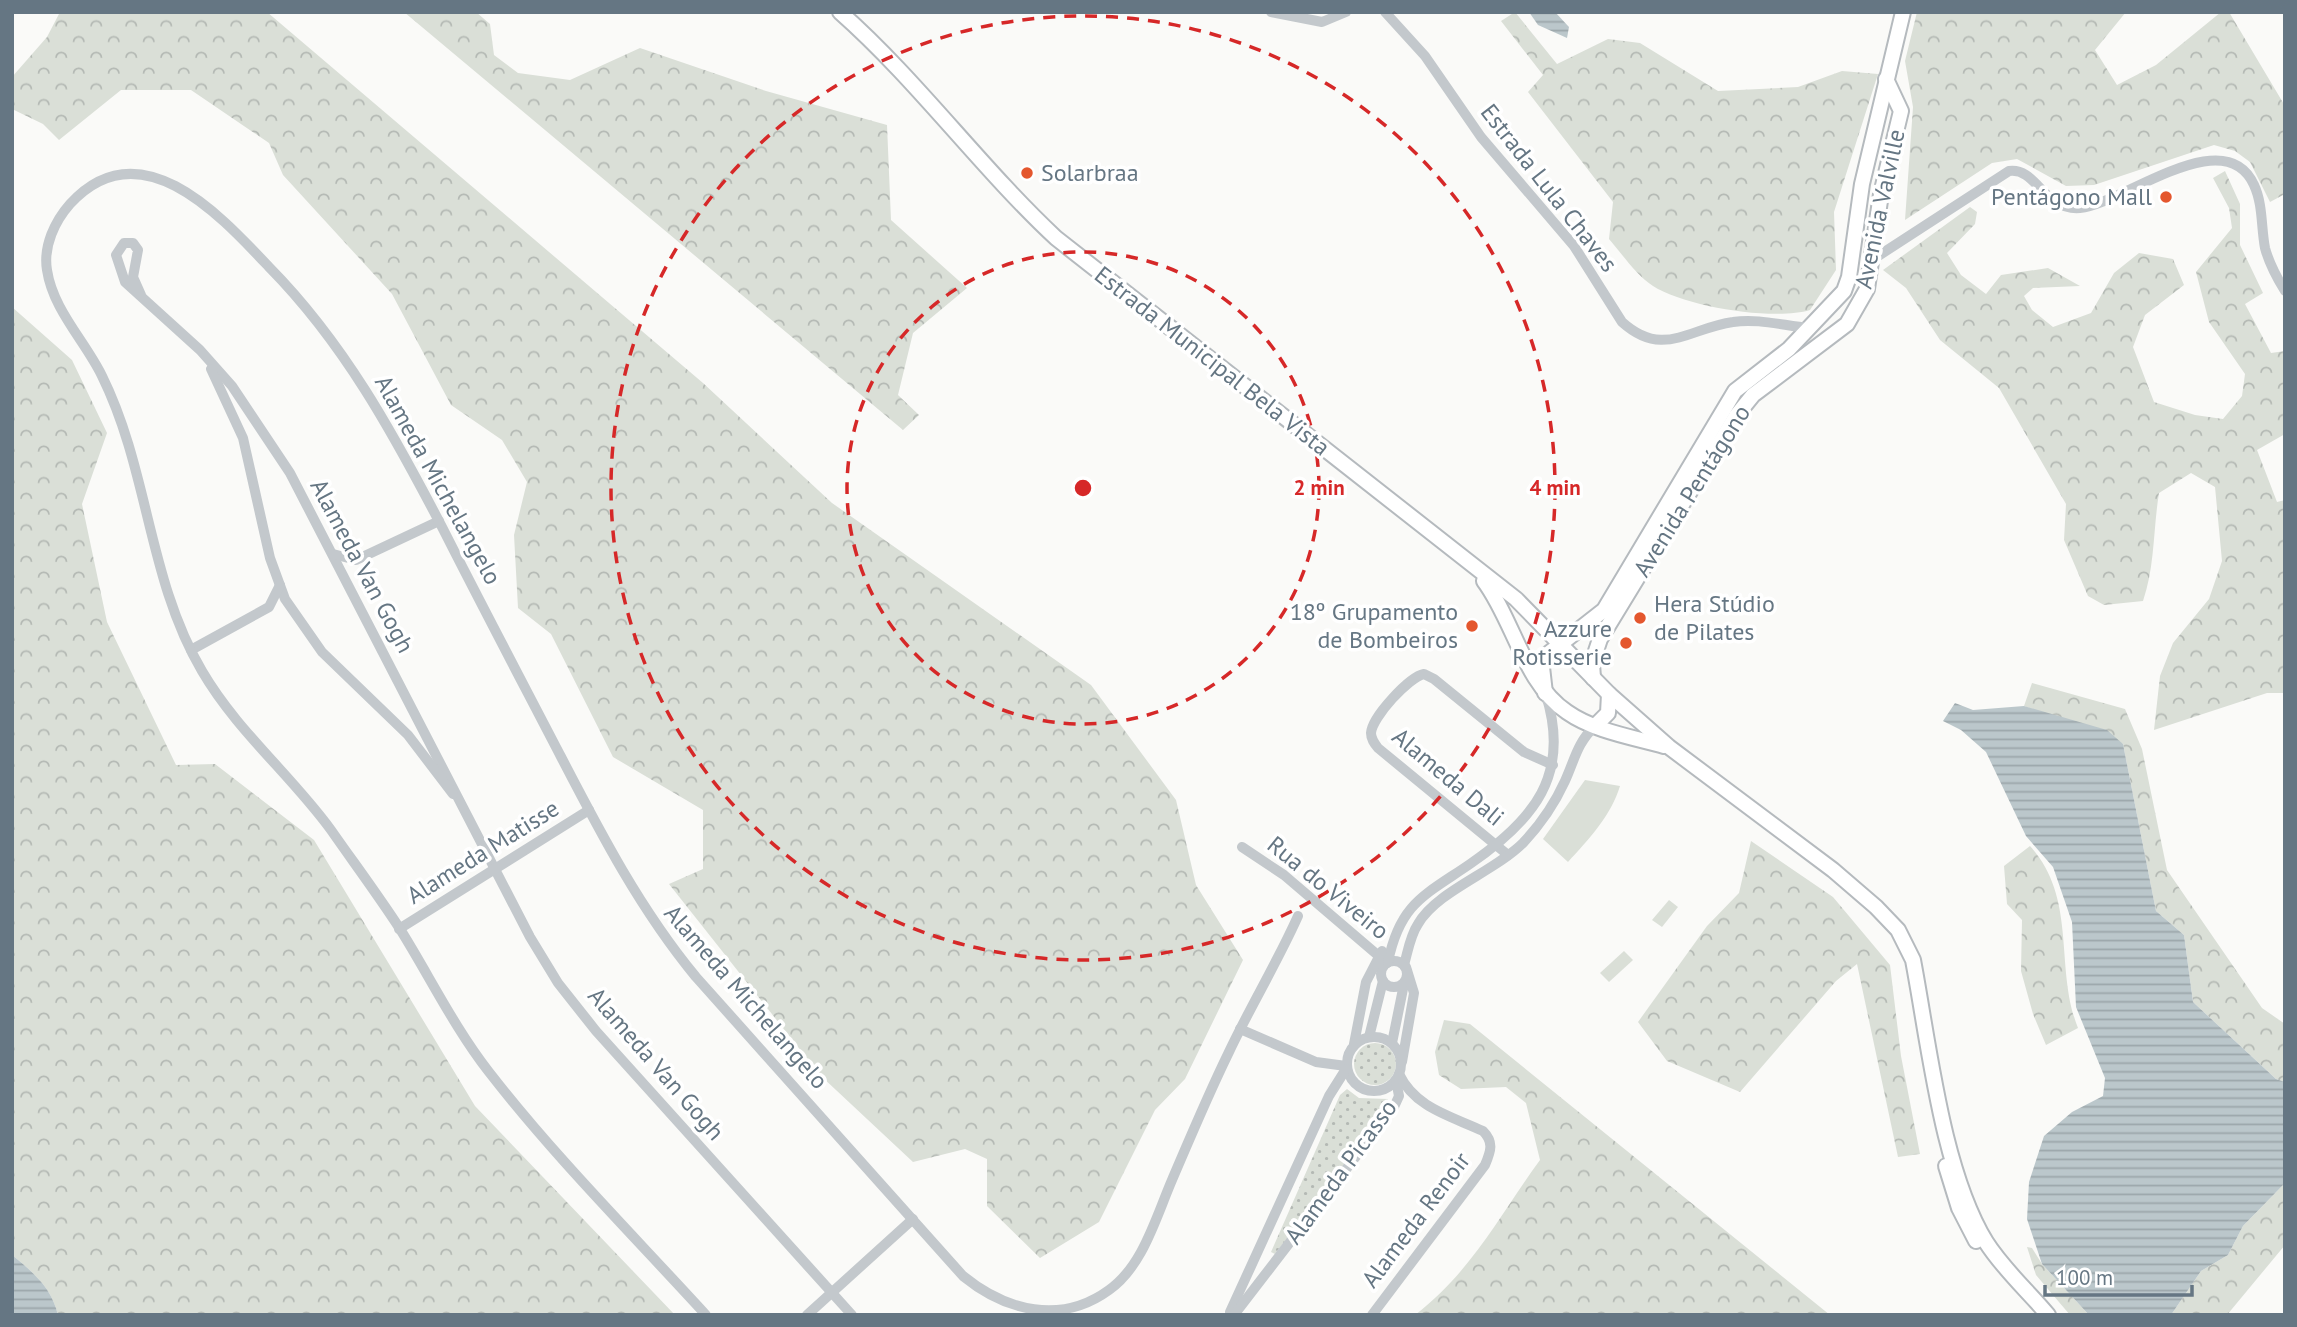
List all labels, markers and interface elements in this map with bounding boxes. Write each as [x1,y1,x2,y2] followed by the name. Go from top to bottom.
[1474,97,1625,278] street label: Estrada Lula Chaves
[1847,126,1912,292] street label: Avenida Valville
[1041,157,1139,188] place label: Solarbraa
[1019,165,1035,181] marker: Solarbraa
[1991,181,2152,212] place label: Pentágono Mall
[2158,189,2174,205] marker: Pentágono Mall
[1088,259,1336,462] street label: Estrada Municipal Bela Vista
[368,370,509,590] street label: Alameda Michelangelo
[1626,399,1757,583] street label: Avenida Pentágono
[304,473,421,658] street label: Alameda Van Gogh
[1293,474,1345,501] text: 2 min
[1529,474,1581,501] text: 4 min
[1071,476,1095,500] centre of rings
[1654,588,1775,647] place label: Hera Stúdio de Pilates
[1290,596,1458,655] place label: 18º Grupamento de Bombeiros
[1632,610,1648,626] marker: Hera Stúdio de Pilates
[1512,613,1612,672] place label: Azzure Rotisserie
[1464,618,1480,634] marker: 18º Grupamento de Bombeiros
[1618,635,1634,651] marker: Azzure Rotisserie
[1386,721,1511,832] street label: Alameda Dali
[401,792,565,911] street label: Alameda Matisse
[1261,829,1395,946] street label: Rua do Viveiro
[658,898,835,1095] street label: Alameda Michelangelo
[582,981,731,1147] street label: Alameda Van Gogh
[1278,1093,1404,1250] street label: Alameda Picasso
[1355,1146,1477,1294] street label: Alameda Renoir
[2045,1254,2192,1298] scale bar
[2056,1264,2113,1291] text: 100 m

